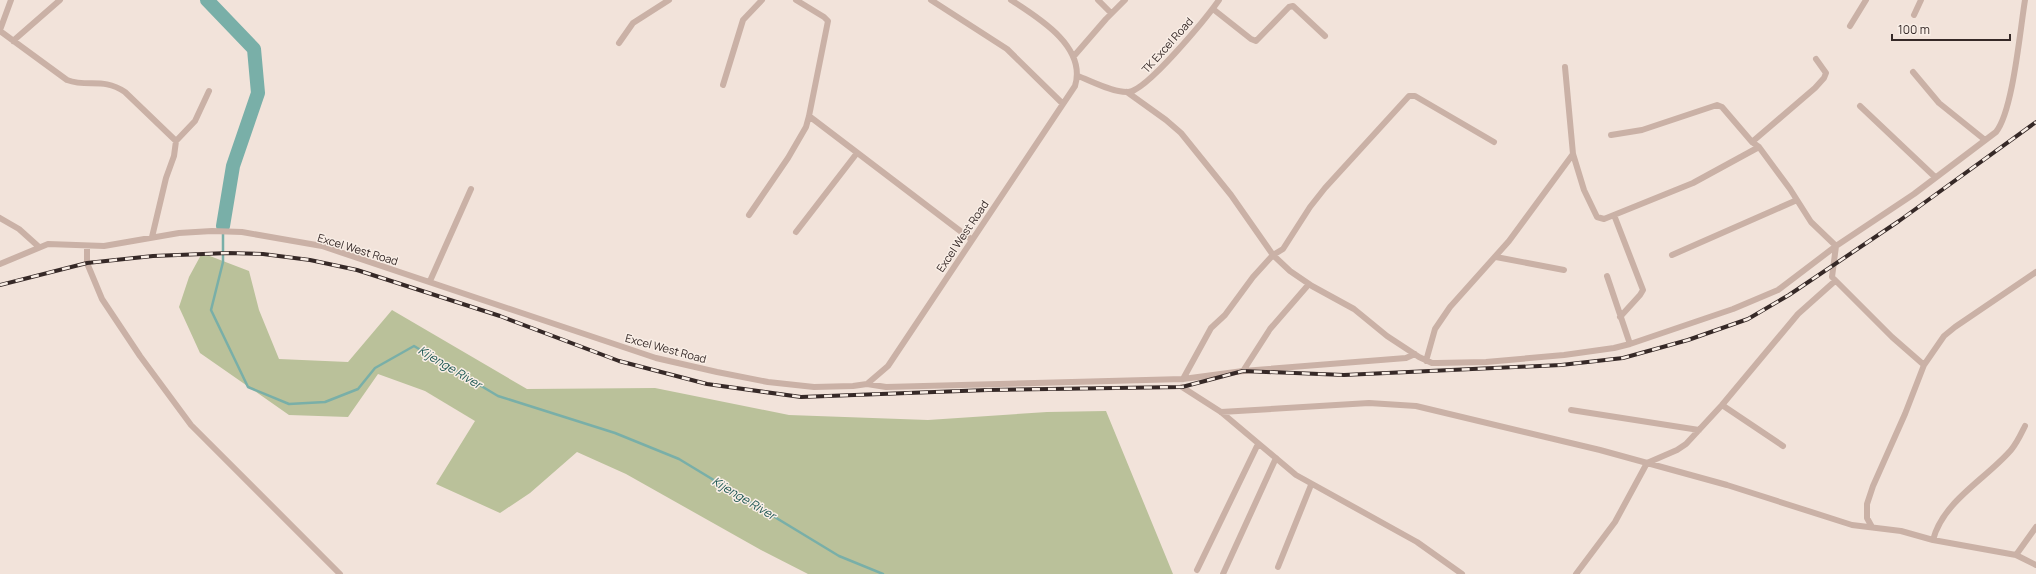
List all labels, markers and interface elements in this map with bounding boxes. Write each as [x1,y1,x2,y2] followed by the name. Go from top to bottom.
[1138,14,1196,76] street label: TK Excel Road
[1892,16,2010,42] scale bar
[1898,21,1930,38] text: 100 m
[932,197,992,275] street label: Excel West Road
[316,230,400,268] street label: Excel West Road
[624,330,708,366] street label: Excel West Road
[415,341,486,393] water label: Kijenge River
[709,472,780,524] water label: Kijenge River

